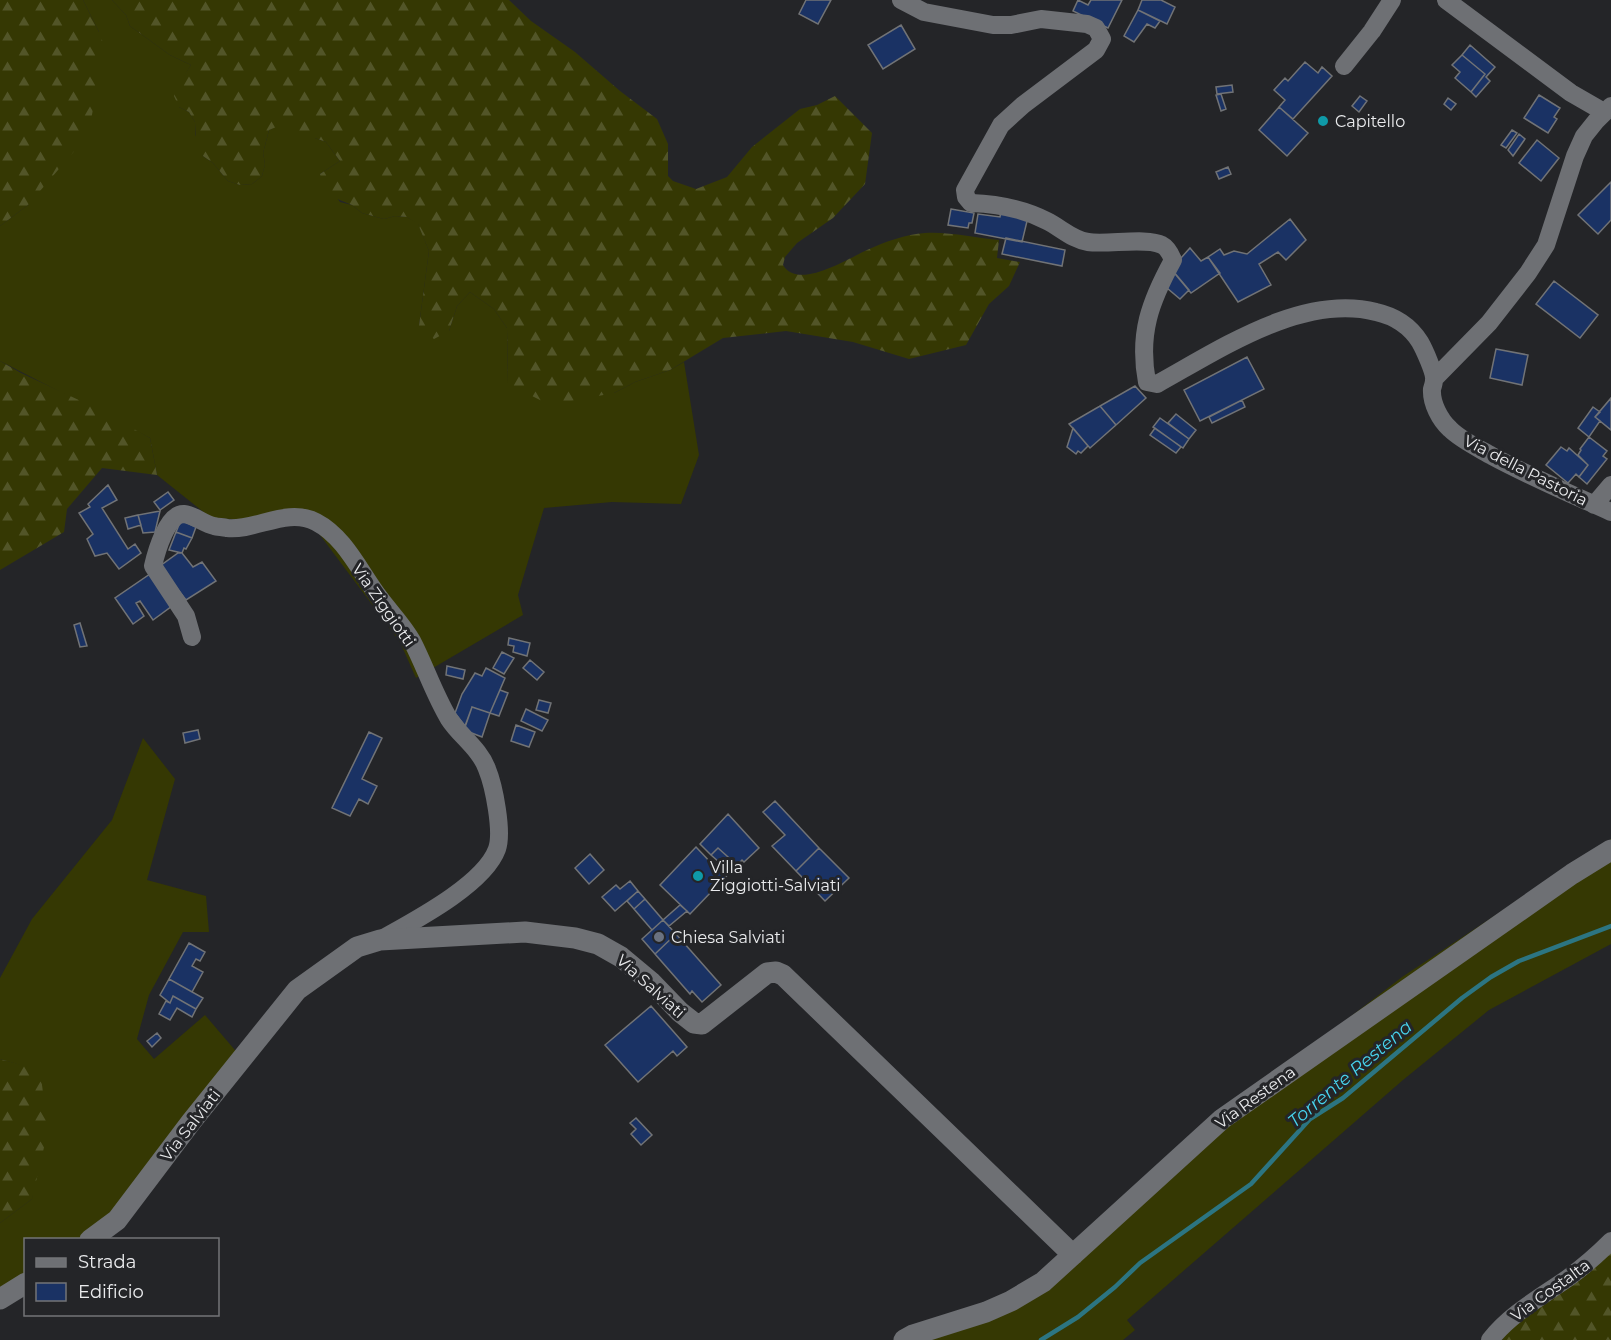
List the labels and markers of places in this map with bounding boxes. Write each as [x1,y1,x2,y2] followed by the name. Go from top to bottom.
[1335,112,1405,131] place label: Capitello
[1316,114,1330,128] marker: Capitello
[710,858,841,895] place label: Villa Ziggiotti-Salviati
[691,869,705,883] marker: Villa Ziggiotti-Salviati
[671,928,785,947] place label: Chiesa Salviati
[652,930,666,944] marker: Chiesa Salviati

